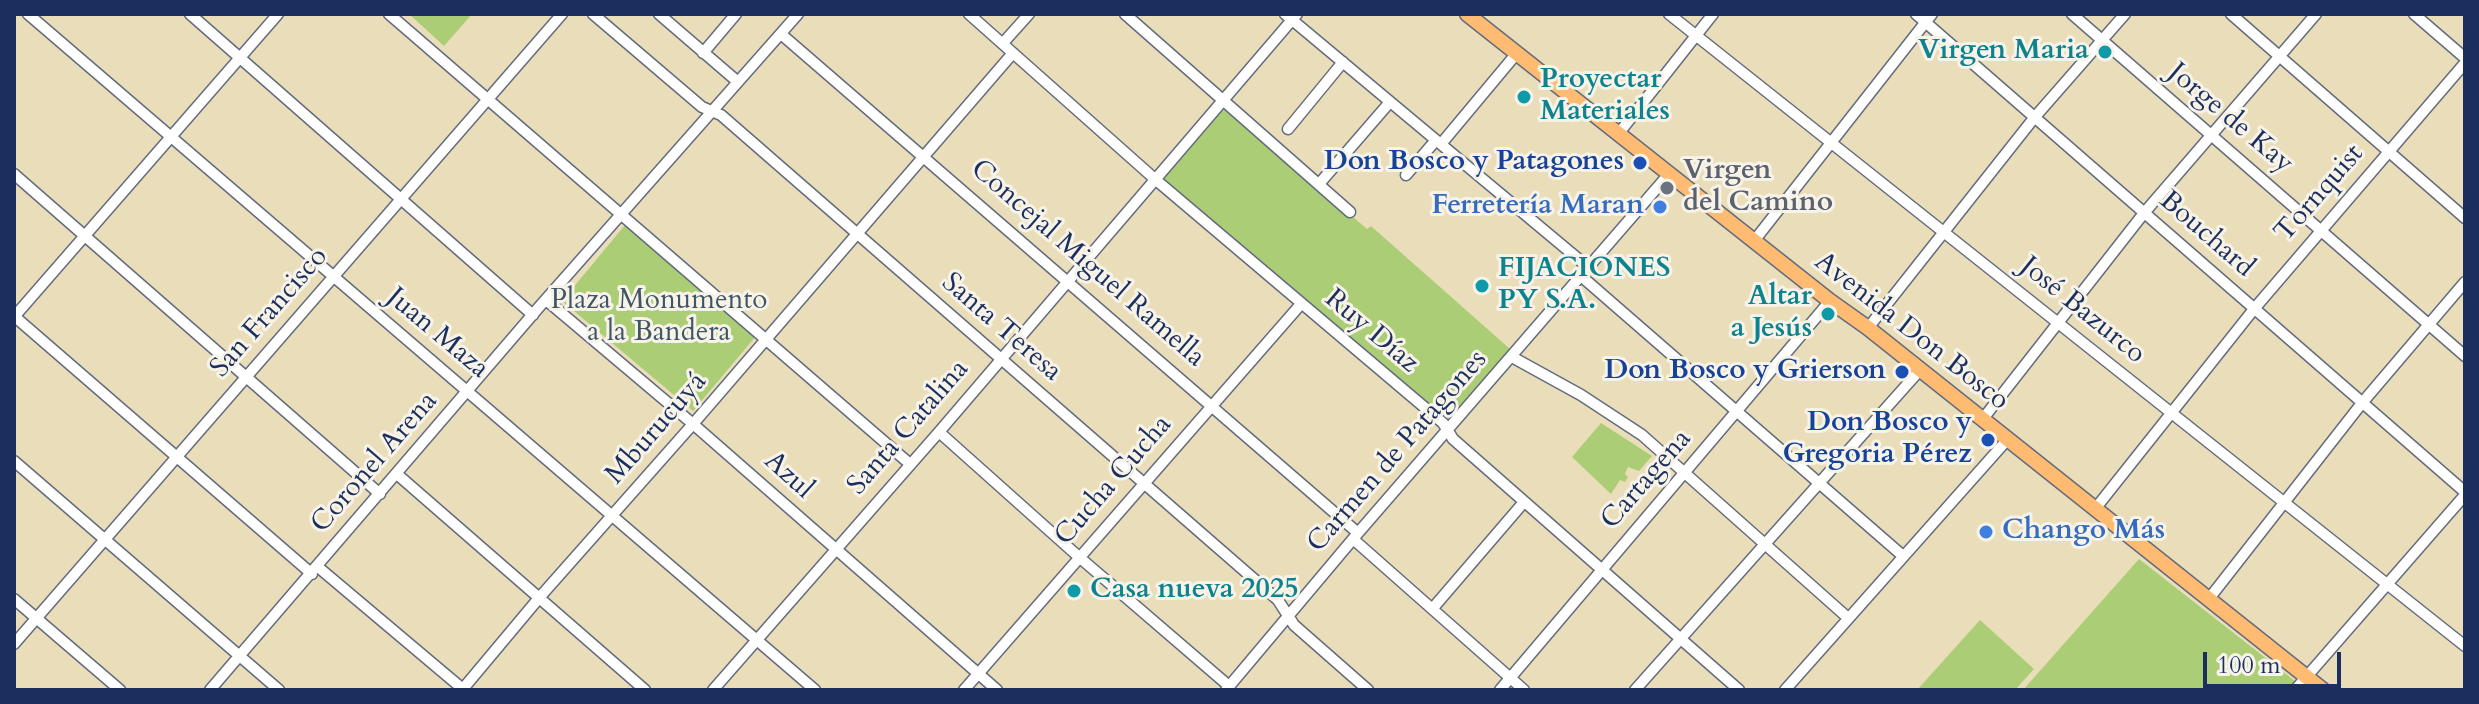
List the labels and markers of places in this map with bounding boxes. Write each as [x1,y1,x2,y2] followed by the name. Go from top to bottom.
[1918,35,2089,69] place label: Virgen Maria
[2096,43,2114,61] marker: Virgen Maria
[1540,64,1670,130] place label: Proyectar Materiales
[1515,88,1533,106] marker: Proyectar Materiales
[1324,146,1624,180] place label: Don Bosco y Patagones
[1631,154,1649,172] marker: Don Bosco y Patagones
[1683,155,1833,221] place label: Virgen del Camino
[1658,179,1676,197] marker: Virgen del Camino
[1432,190,1644,224] place label: Ferretería Maran
[1651,198,1669,216] marker: Ferretería Maran
[1498,253,1671,319] place label: FIJACIONES PY S.A.
[1473,277,1491,295] marker: FIJACIONES PY S.A.
[1731,281,1812,347] place label: Altar a Jesús
[1819,305,1837,323] marker: Altar a Jesús
[1604,355,1886,389] place label: Don Bosco y Grierson
[1893,363,1911,381] marker: Don Bosco y Grierson
[1782,407,1972,473] place label: Don Bosco y Gregoria Pérez
[1979,431,1997,449] marker: Don Bosco y Gregoria Pérez
[2002,515,2165,549] place label: Chango Más
[1977,523,1995,541] marker: Chango Más
[1090,574,1299,608] place label: Casa nueva 2025
[1065,582,1083,600] marker: Casa nueva 2025

